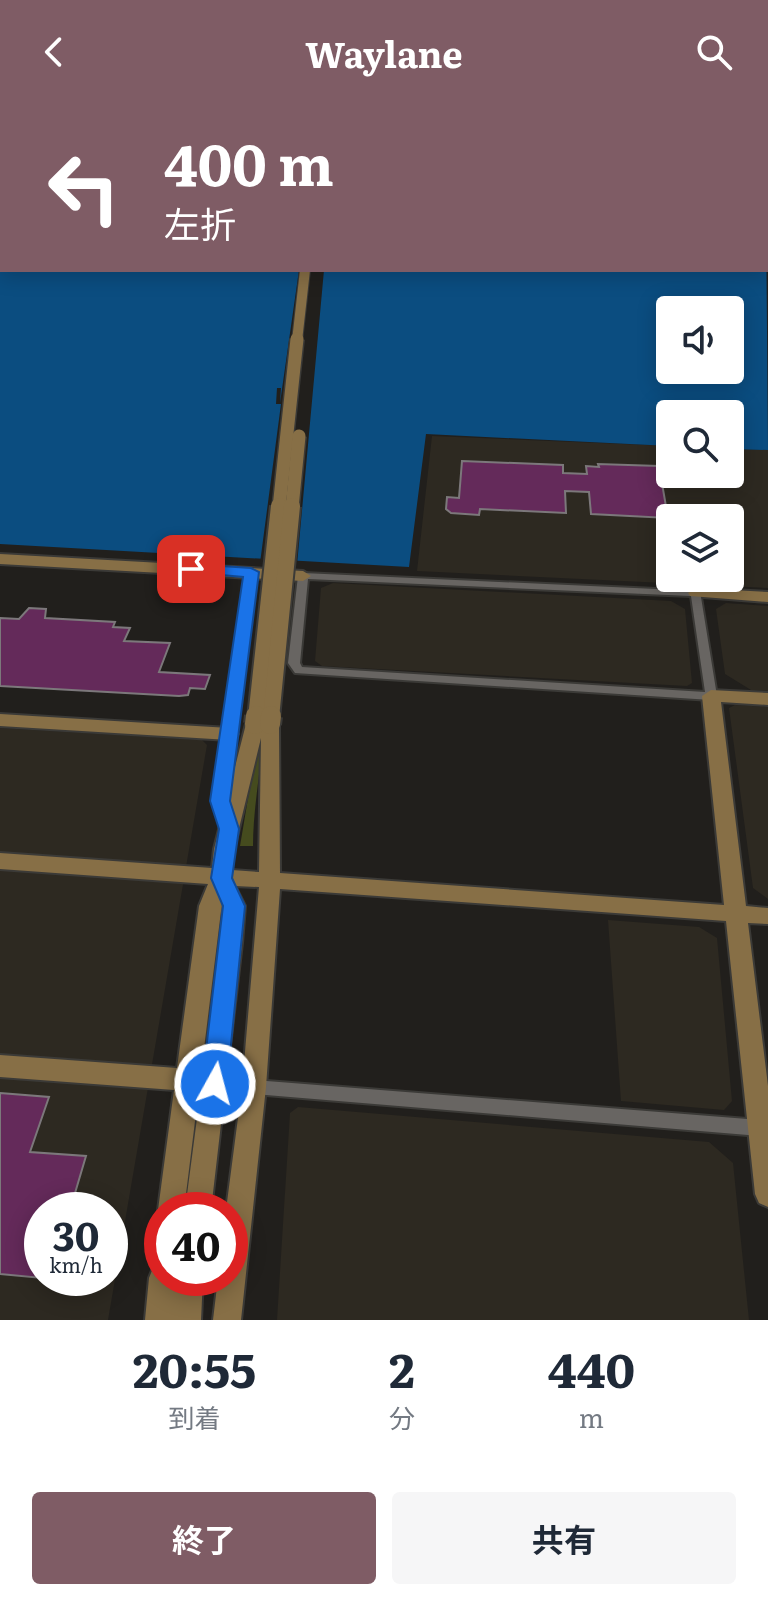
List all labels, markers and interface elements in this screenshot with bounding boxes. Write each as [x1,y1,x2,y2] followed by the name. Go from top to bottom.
[305,26,463,79] text: Waylane
[32,30,76,74] icon: back
[692,30,736,74] icon: search
[164,120,334,203] text: 400 m
[32,136,136,240] icon: left
[164,196,236,249] text: 左折
[656,296,744,592] map controls
[656,296,744,384] button: sound
[656,400,744,488] button: search
[656,504,744,592] button: layers
[157,535,225,603] pin
[169,547,213,591] icon: arrive
[173,1042,257,1126] position arrow
[144,1192,248,1296] speed limit sign: 40
[53,1204,99,1263] text: 30
[49,1249,103,1279] text: km/h
[133,1332,256,1403] text: 20:55
[389,1332,415,1403] text: 2
[548,1332,635,1403] text: 440
[168,1397,220,1436] text: 到着
[389,1397,415,1436] text: 分
[579,1397,604,1436] text: m
[32,1492,376,1584] button: 終了
[392,1492,736,1584] button: 共有

